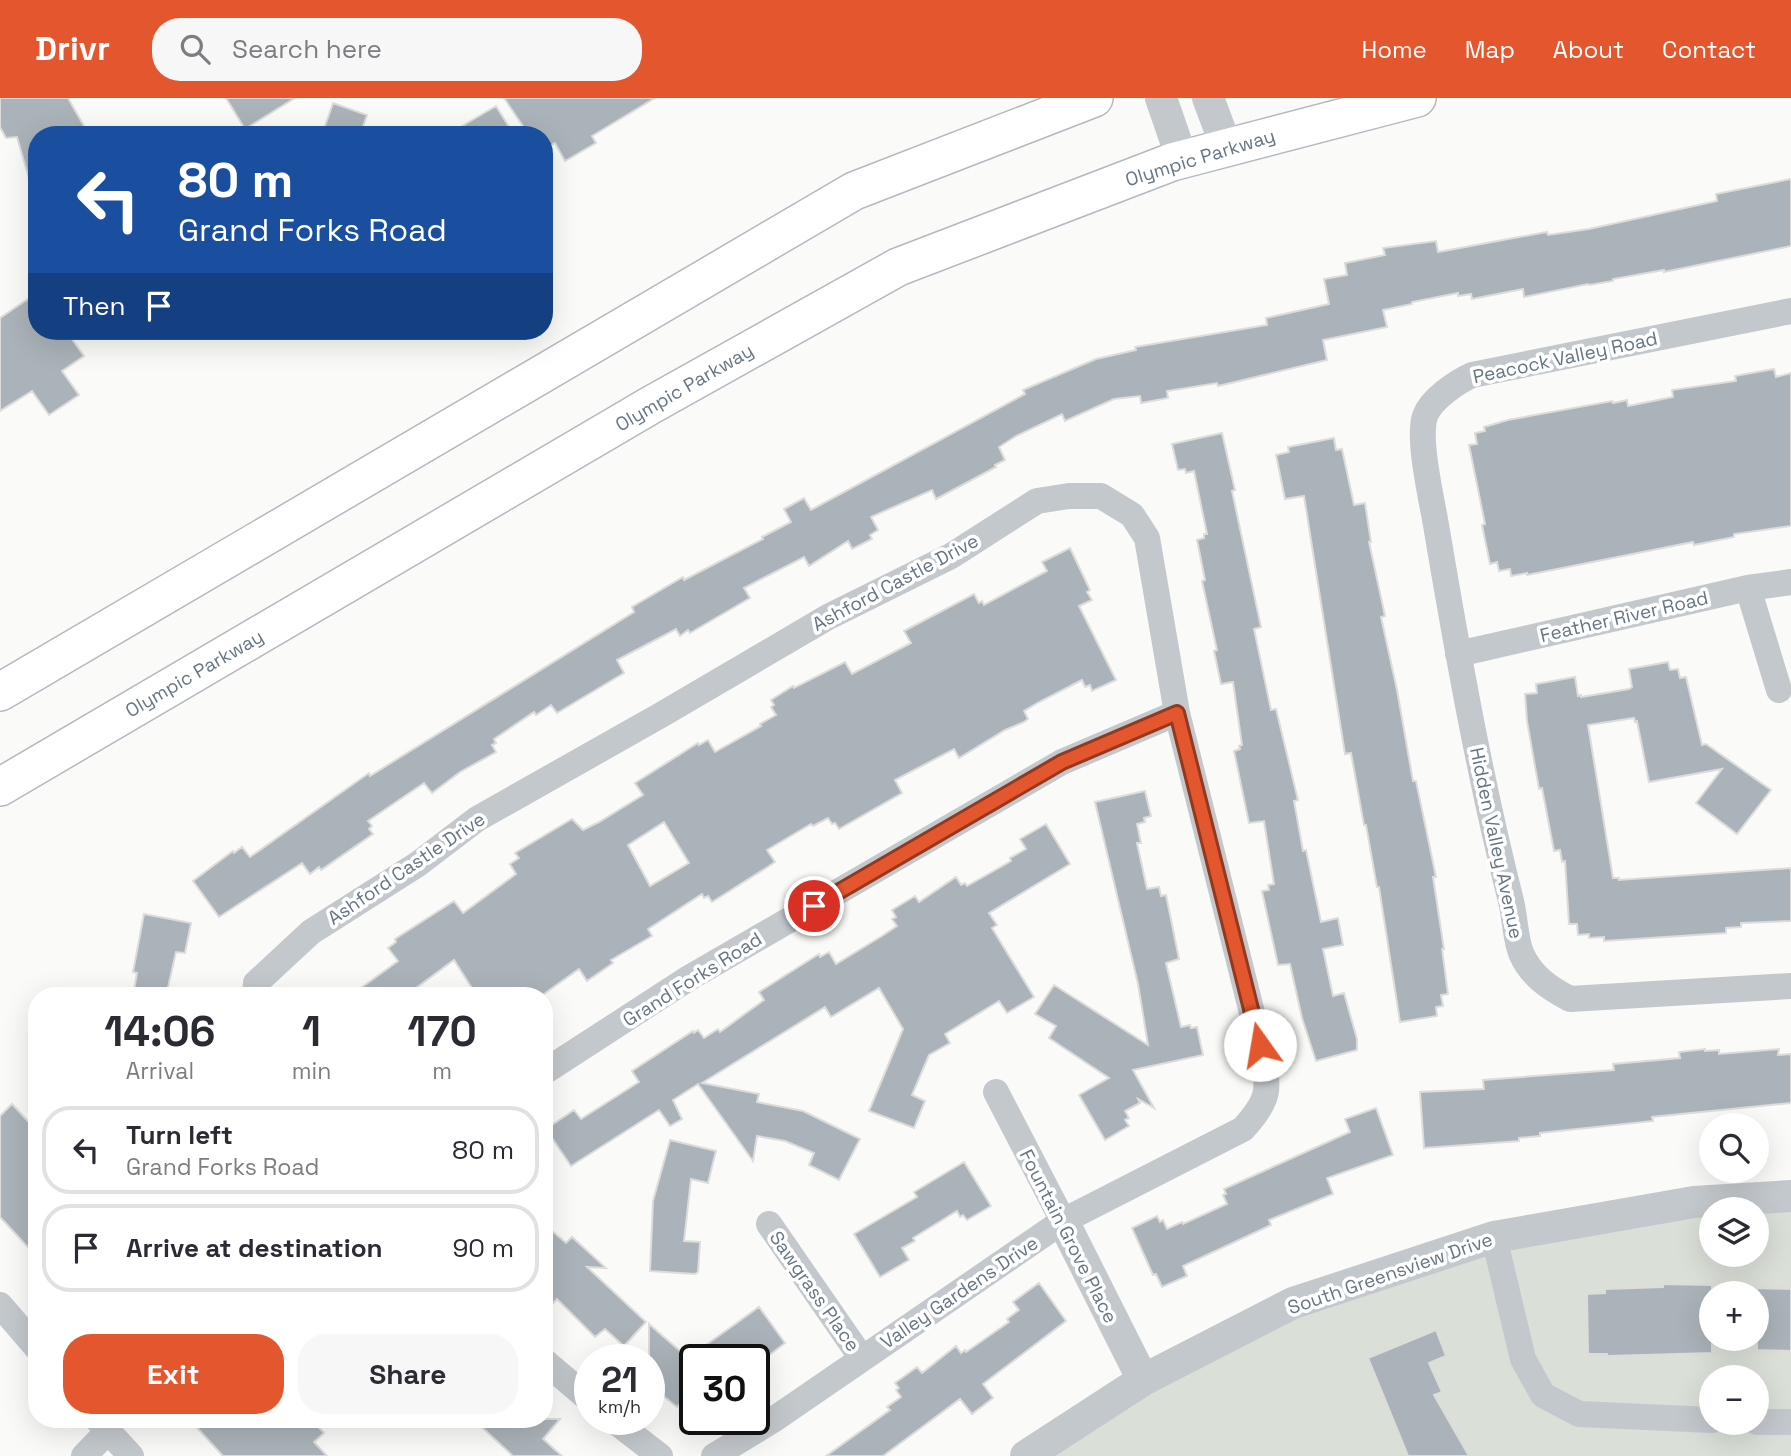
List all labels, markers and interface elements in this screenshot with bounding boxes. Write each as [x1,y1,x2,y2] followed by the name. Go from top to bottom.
[152,18,642,81] search box
[35,28,110,70] text: Drivr
[176,30,214,68] icon: search
[232,32,382,66] text: Search here
[1361,34,1427,65] text: Home
[1465,34,1515,65] text: Map
[1553,34,1624,65] text: About
[1662,34,1756,65] text: Contact
[1122,123,1278,192] street label: Olympic Parkway
[178,149,293,211] text: 80 m
[63,154,154,245] icon: left
[178,210,447,250] text: Grand Forks Road
[140,287,178,325] icon: arrive
[63,289,126,323] text: Then
[1471,326,1660,389] street label: Peacock Valley Road
[611,338,758,437] street label: Olympic Parkway
[808,528,983,637] street label: Ashford Castle Drive
[1538,585,1711,648] street label: Feather River Road
[121,624,268,723] street label: Olympic Parkway
[1464,745,1529,941] street label: Hidden Valley Avenue
[323,806,490,930] street label: Ashford Castle Drive
[784,876,844,936] pin
[795,887,833,925] icon: arrive
[618,927,767,1032] street label: Grand Forks Road
[104,1005,216,1058] text: 14:06
[302,1005,321,1058] text: 1
[407,1005,477,1058] text: 170
[1223,1008,1297,1082] position arrow
[126,1056,194,1086] text: Arrival
[292,1056,331,1086] text: min
[432,1056,452,1086] text: m
[1699,1113,1769,1435] map controls
[1699,1113,1769,1183] button: search
[126,1118,233,1152] text: Turn left
[67,1131,105,1169] icon: left
[452,1133,514,1167] text: 80 m
[1014,1145,1123,1327] street label: Fountain Grove Place
[126,1152,319,1182] text: Grand Forks Road
[1699,1197,1769,1267] button: layers
[764,1226,865,1356] street label: Sawgrass Place
[1284,1227,1496,1320] street label: South Greensview Drive
[67,1229,105,1267] icon: arrive
[876,1230,1043,1354] street label: Valley Gardens Drive
[126,1231,383,1265] text: Arrive at destination
[452,1231,514,1265] text: 90 m
[1699,1281,1769,1351] button: +
[63,1334,284,1414] button: Exit
[298,1334,518,1414] button: Share
[679,1344,770,1435] speed limit sign: 30
[601,1358,638,1402] text: 21
[1699,1365,1769,1435] button: −
[598,1395,641,1418] text: km/h

